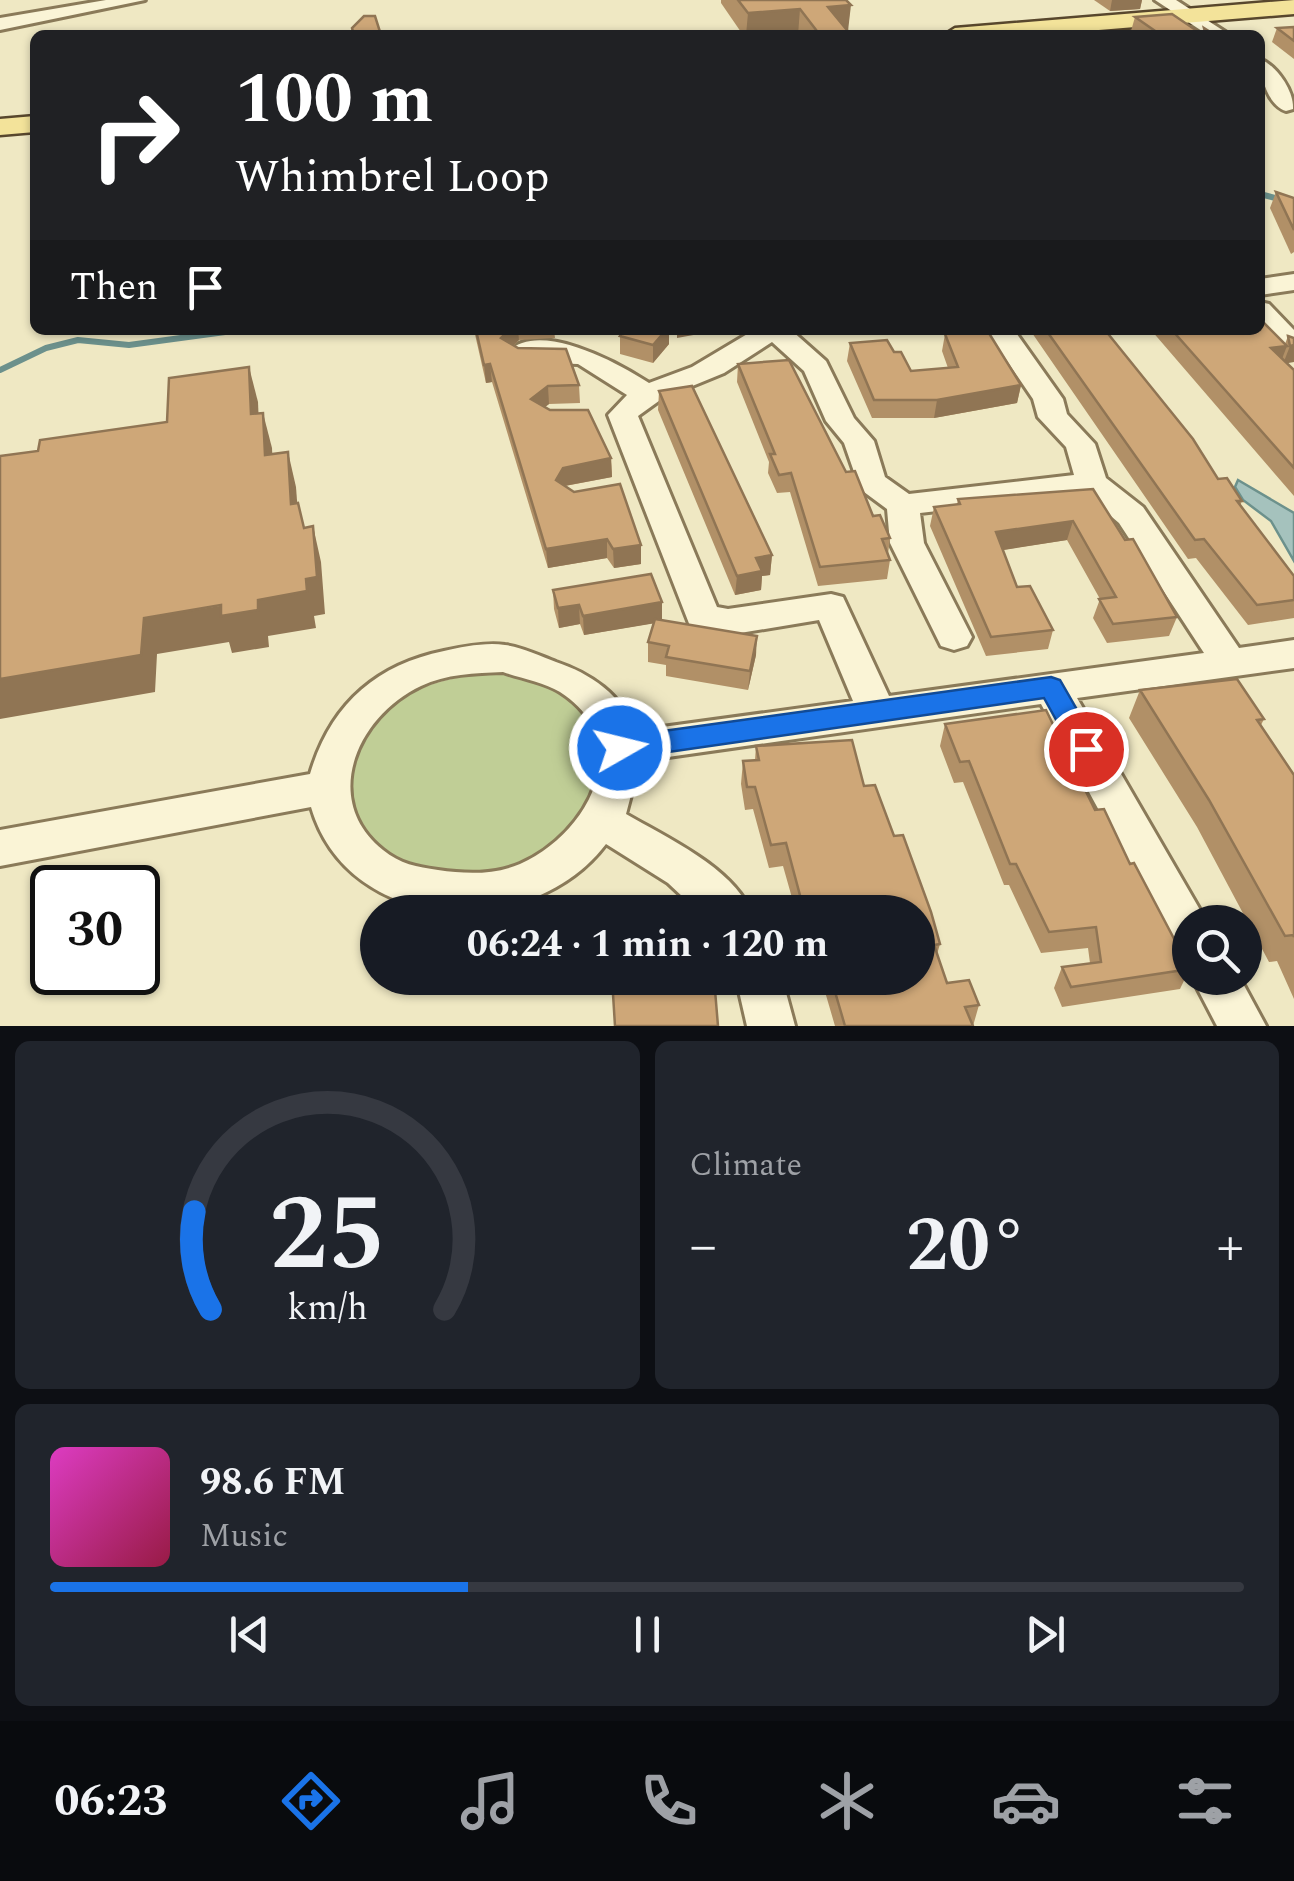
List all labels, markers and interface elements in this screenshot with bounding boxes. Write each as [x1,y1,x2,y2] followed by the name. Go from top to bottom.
[235,47,433,153] text: 100 m
[70,70,200,200] icon: right
[235,143,550,212] text: Whimbrel Loop
[70,259,158,317] text: Then
[178,260,233,315] icon: arrive
[568,696,672,800] position arrow
[1044,707,1129,792] pin
[1059,722,1114,777] icon: arrive
[30,865,160,995] speed limit sign: 30
[1172,905,1262,995] map controls
[1172,905,1262,995] button: search
[467,916,828,974] text: 06:24 · 1 min · 120 m
[690,1141,802,1190] text: Climate
[269,1157,386,1315] text: 25
[906,1190,1028,1304] text: 20°
[690,1205,717,1288] text: −
[1216,1205,1244,1288] text: +
[287,1281,367,1336] text: km/h
[200,1454,345,1512] text: 98.6 FM
[200,1512,288,1561] text: Music
[222,1607,277,1662] icon: previous
[620,1607,675,1662] icon: pause
[1018,1607,1073,1662] icon: next
[276,1766,346,1836] icon: directions
[455,1766,525,1836] icon: music
[634,1766,704,1836] icon: phone
[812,1766,882,1836] icon: climate
[991,1766,1061,1836] icon: car
[1170,1766,1240,1836] icon: filters
[54,1767,167,1836] text: 06:23

